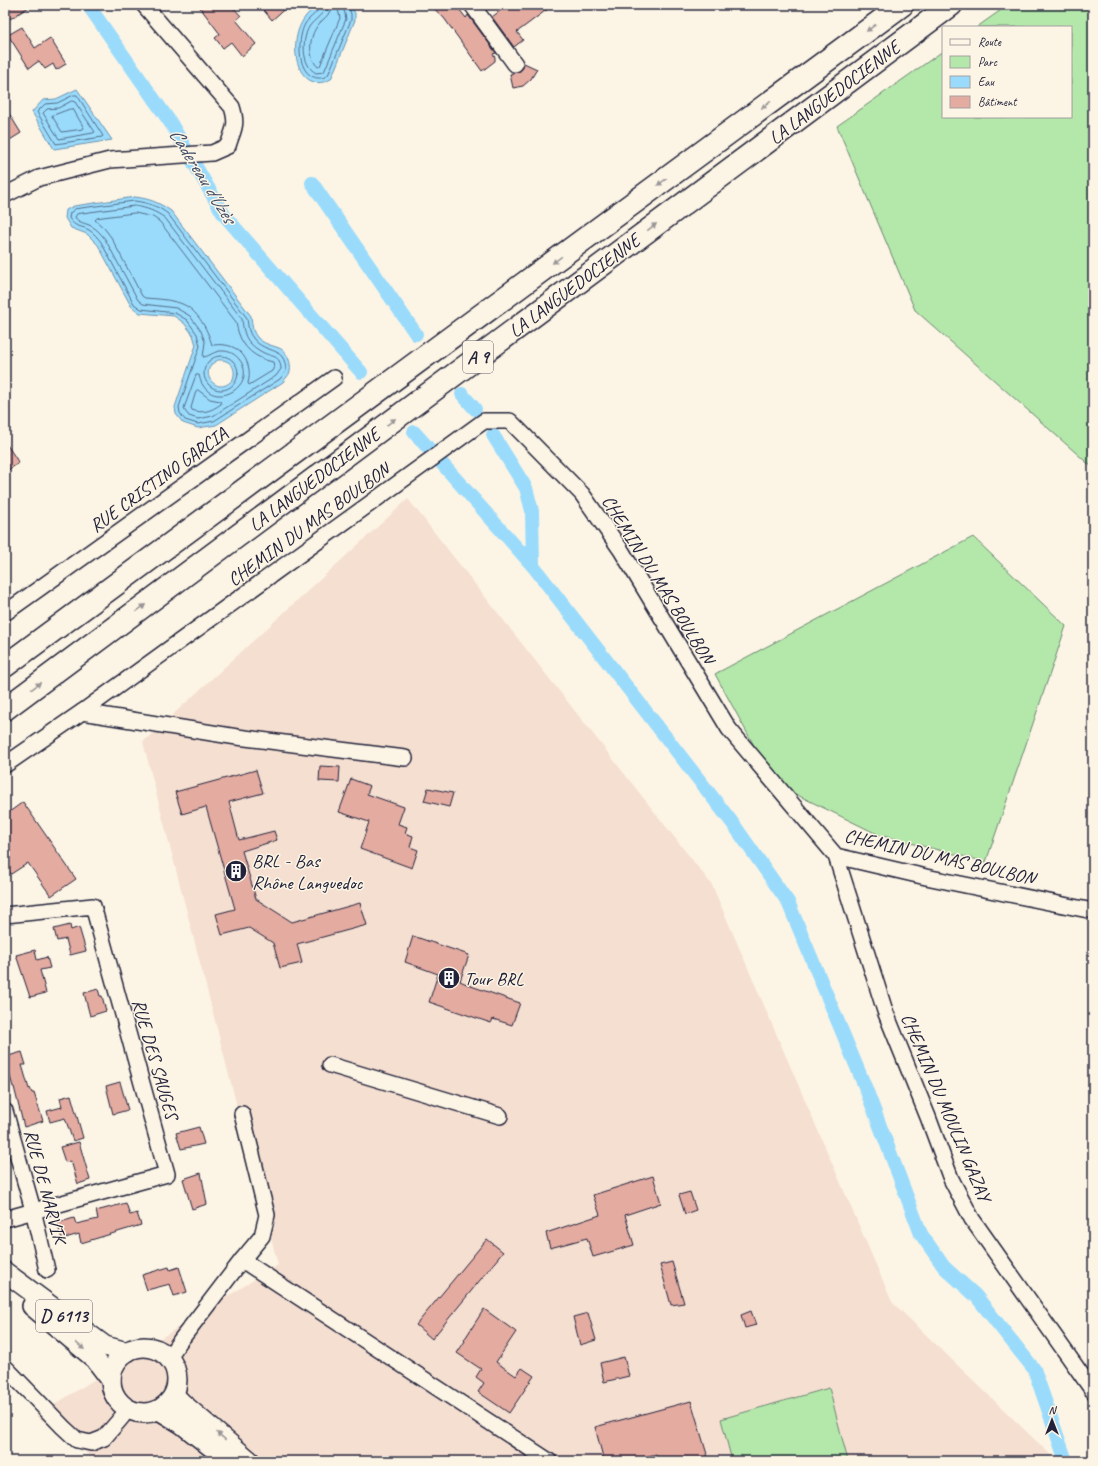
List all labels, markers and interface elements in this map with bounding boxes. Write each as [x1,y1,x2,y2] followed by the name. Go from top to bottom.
[866,24,876,32] one-way arrow
[942,26,1072,118] legend
[764,34,907,150] street label: LA LANGUEDOCIENNE
[978,34,1002,50] text: Route
[978,54,998,70] text: Parc
[978,74,996,90] text: Eau
[978,94,1017,110] text: Bâtiment
[761,101,772,109] one-way arrow
[164,123,244,231] water label: Cadereau d'Uzès
[656,178,667,187] one-way arrow
[647,223,658,231] one-way arrow
[504,227,647,343] street label: LA LANGUEDOCIENNE
[552,255,562,263] one-way arrow
[463,341,493,373] road number: A 9
[386,418,396,426] one-way arrow
[85,421,233,538] street label: RUE CRISTINO GARCIA
[244,421,387,537] street label: LA LANGUEDOCIENNE
[223,456,397,592] street label: CHEMIN DU MAS BOULBON
[596,491,722,671] street label: CHEMIN DU MAS BOULBON
[135,604,146,612] one-way arrow
[31,681,42,690] one-way arrow
[842,823,1040,891] street label: CHEMIN DU MAS BOULBON
[252,849,363,895] place label: BRL - Bas Rhône Languedoc
[223,858,249,884] building icon: BRL - Bas Rhône Languedoc
[436,965,462,991] building icon: Tour BRL
[464,967,524,991] place label: Tour BRL
[126,996,184,1125] street label: RUE DES SAUGES
[896,1010,998,1208] street label: CHEMIN DU MOULIN GAZAY
[18,1127,73,1249] street label: RUE DE NARVIK
[36,1300,92,1332] road number: D 6113
[74,1341,85,1350] one-way arrow
[1032,1400,1072,1440] north arrow
[1049,1403,1058,1417] text: N
[215,1431,226,1440] one-way arrow

